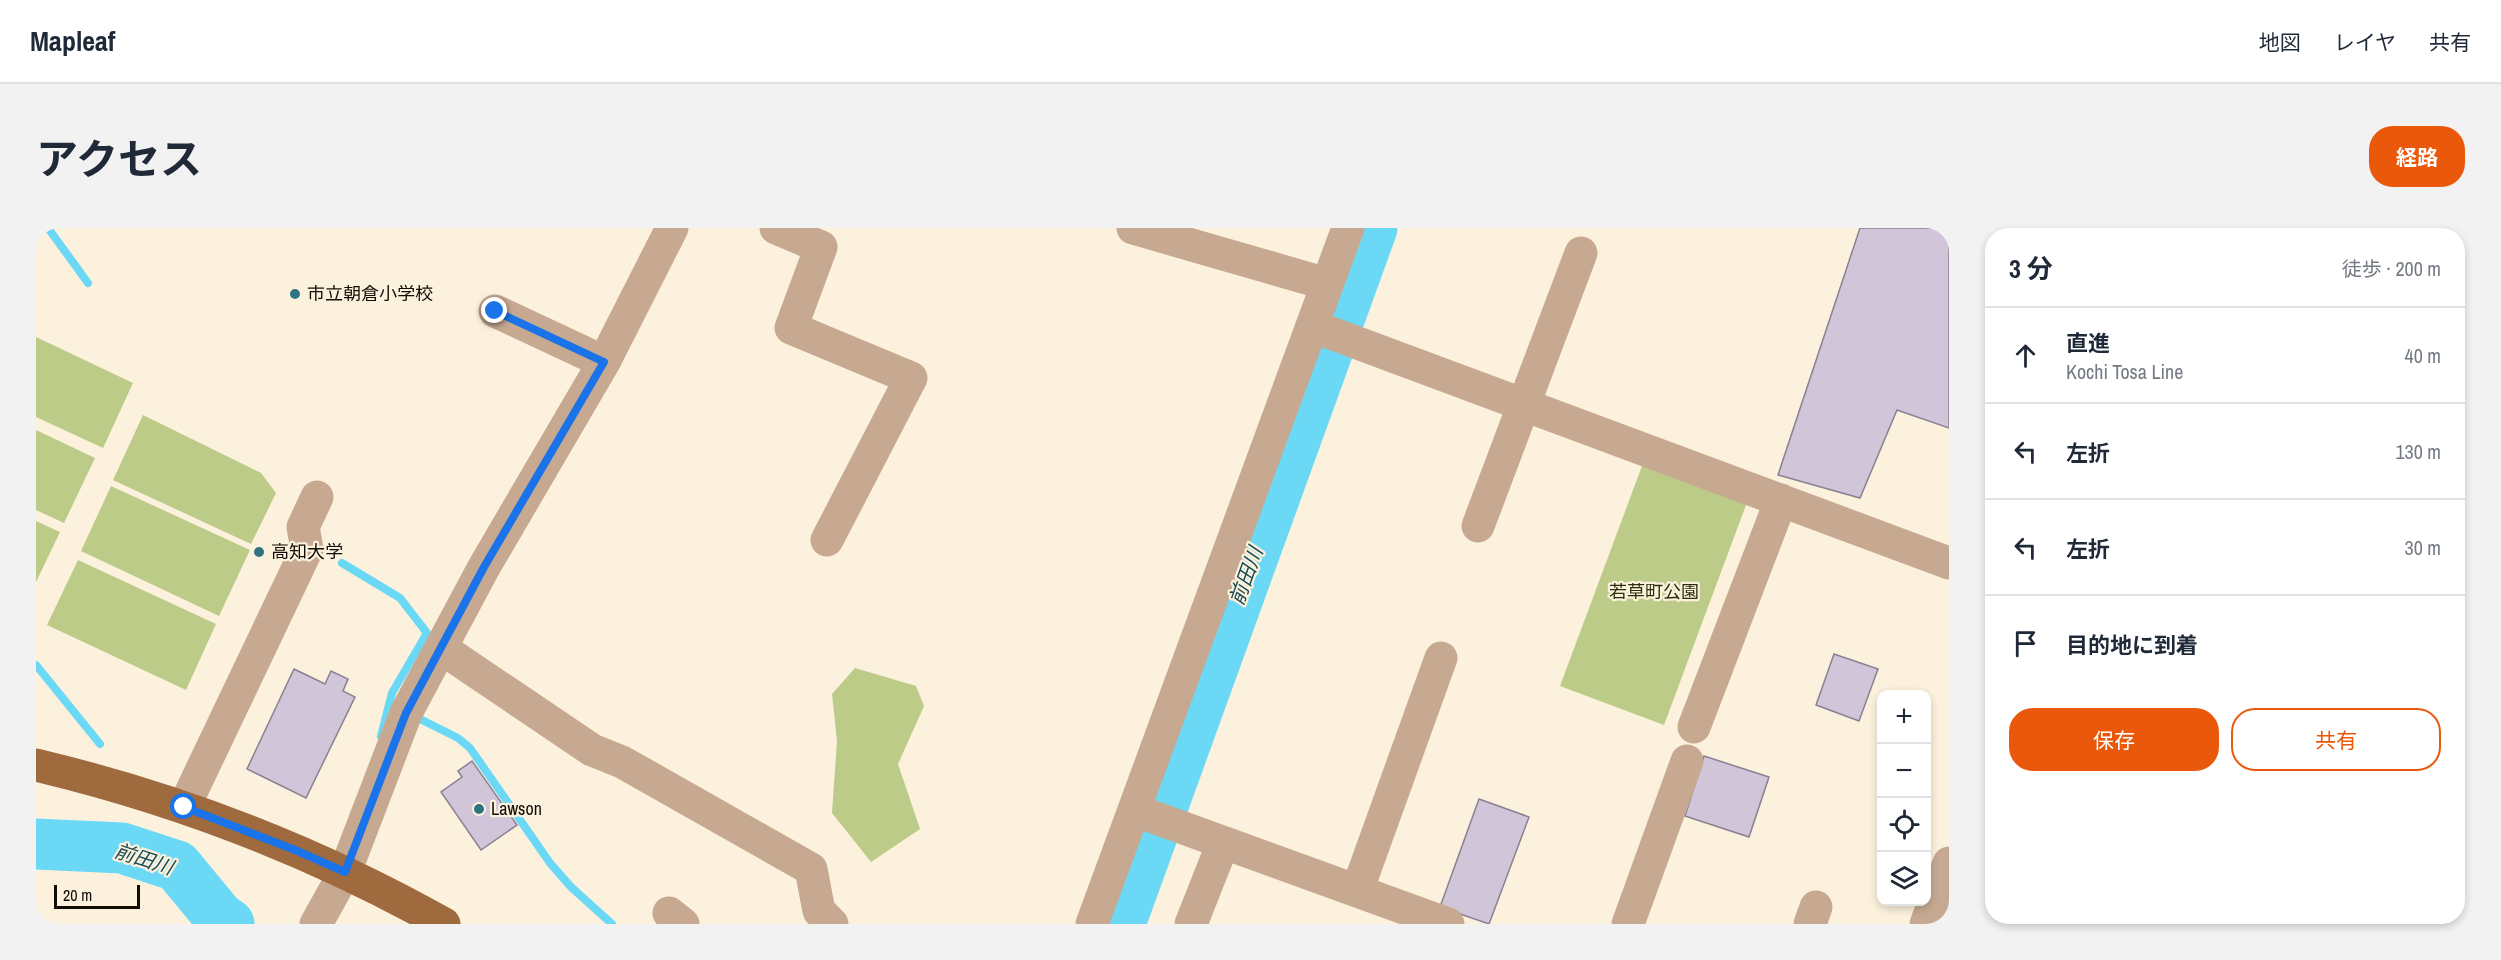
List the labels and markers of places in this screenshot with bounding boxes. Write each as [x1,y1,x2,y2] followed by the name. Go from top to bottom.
[307,281,433,306] place label: 市立朝倉小学校
[288,287,302,301] marker: 市立朝倉小学校
[271,539,343,564] place label: 高知大学
[252,545,266,559] marker: 高知大学
[491,796,542,821] place label: Lawson
[472,802,486,816] marker: Lawson

